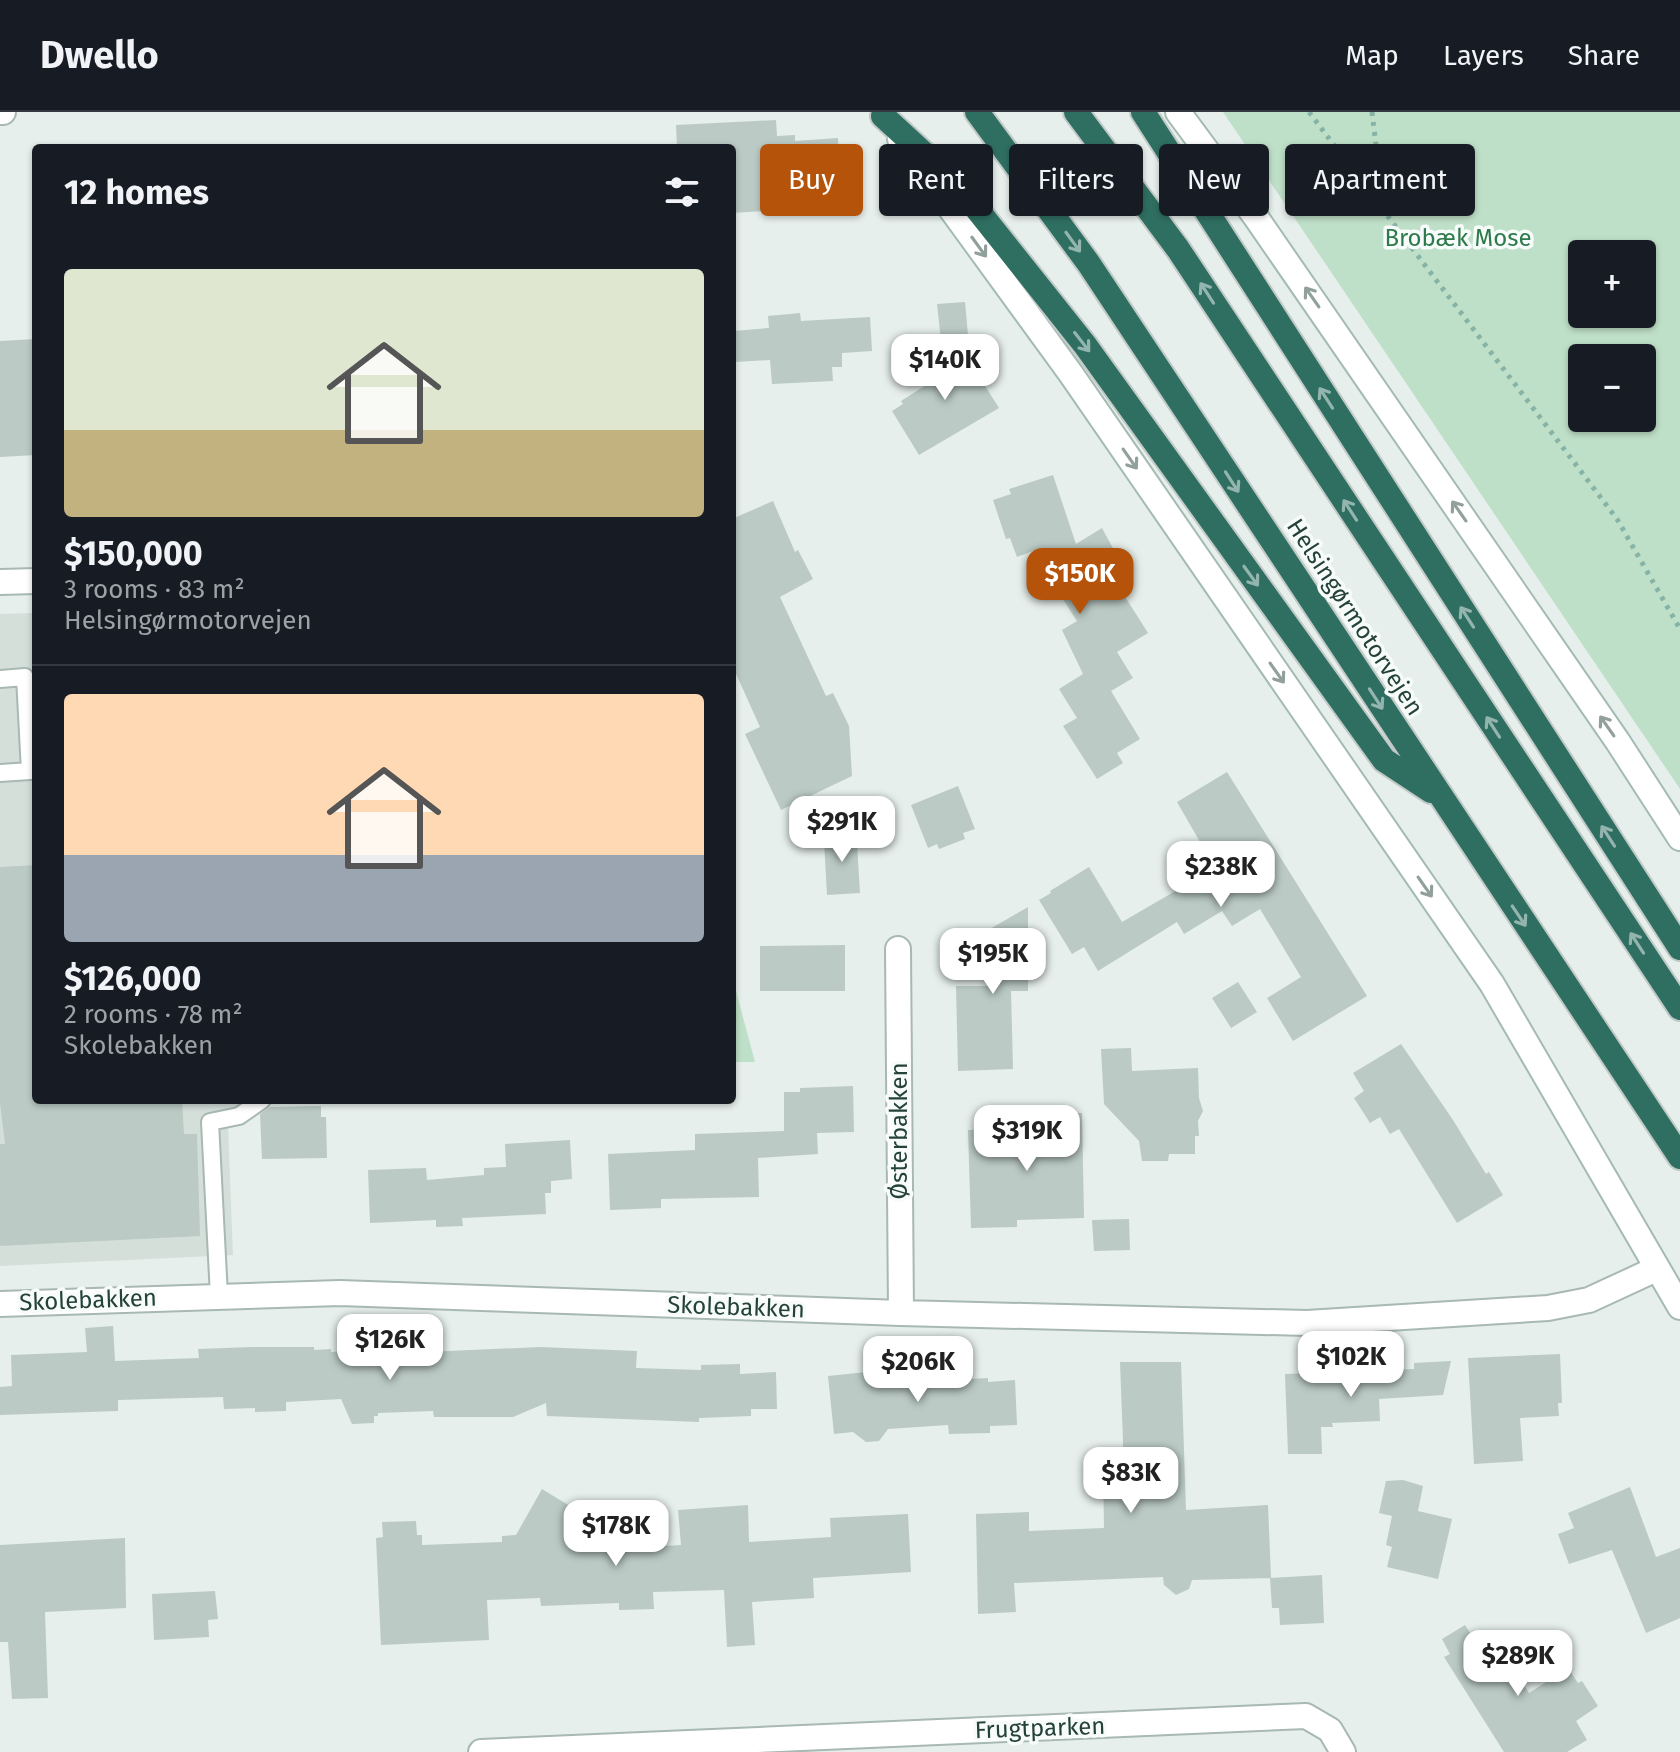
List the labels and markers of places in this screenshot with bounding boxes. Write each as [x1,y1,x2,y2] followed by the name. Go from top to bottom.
[889,334,1001,402] pin: $140K
[1024,548,1136,616] pin: $150K
[786,796,898,864] pin: $291K
[1165,841,1277,909] pin: $238K
[937,928,1049,996] pin: $195K
[971,1105,1083,1173] pin: $319K
[334,1314,446,1382] pin: $126K
[1295,1331,1407,1399] pin: $102K
[862,1336,974,1404] pin: $206K
[1084,1447,1178,1515] pin: $83K
[560,1500,672,1568] pin: $178K
[1462,1630,1574,1698] pin: $289K

